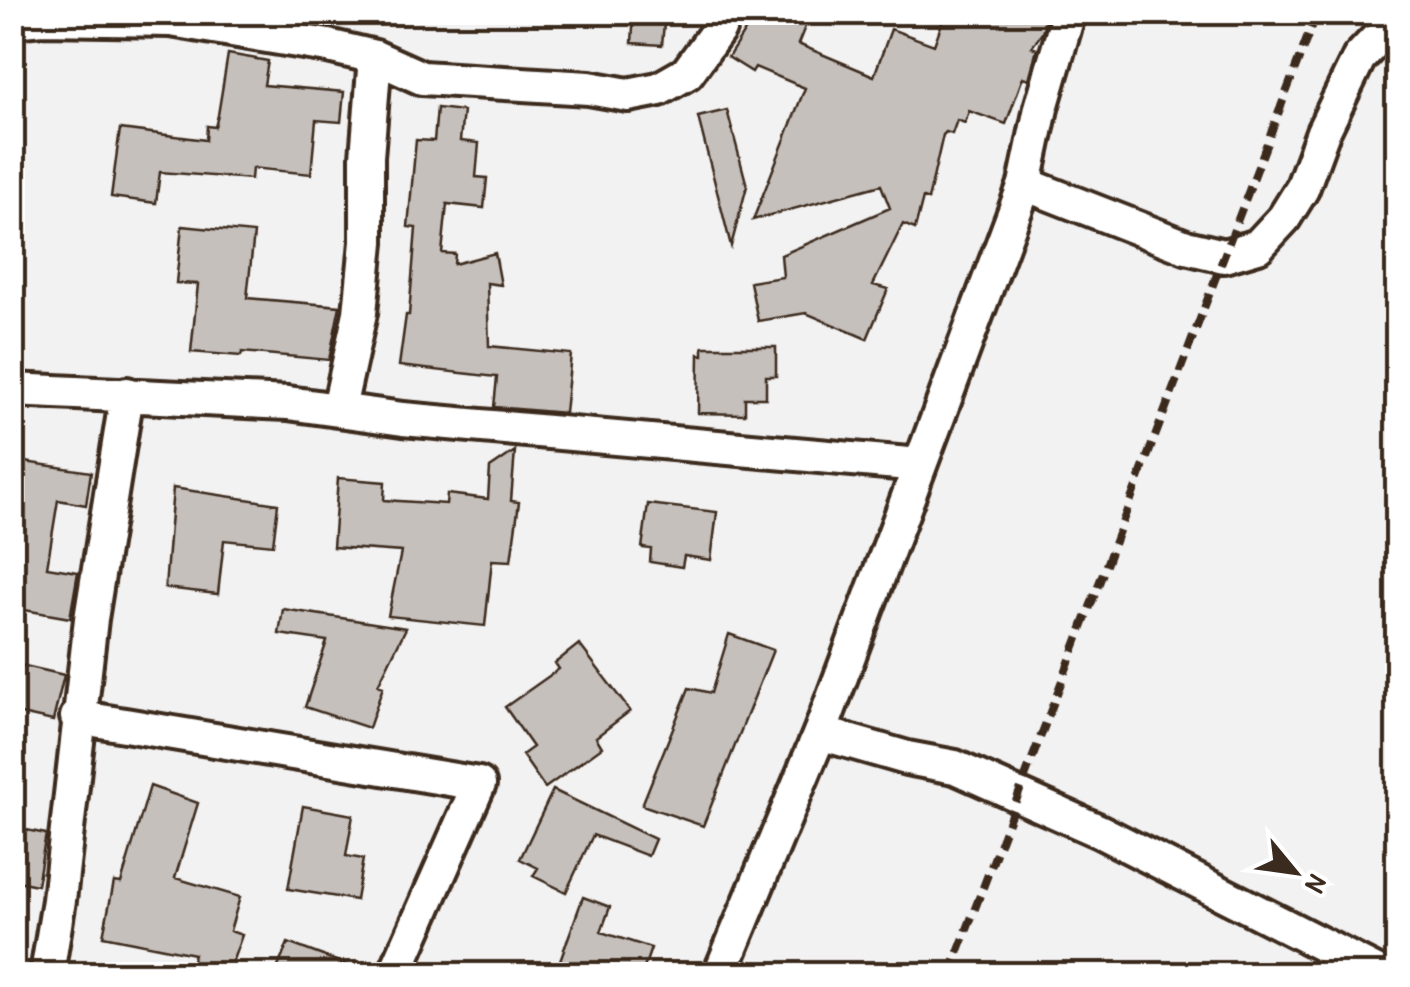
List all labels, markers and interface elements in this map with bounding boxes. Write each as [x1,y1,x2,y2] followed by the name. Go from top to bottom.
[1245,822,1345,922] north arrow
[1297,868,1337,900] text: N

